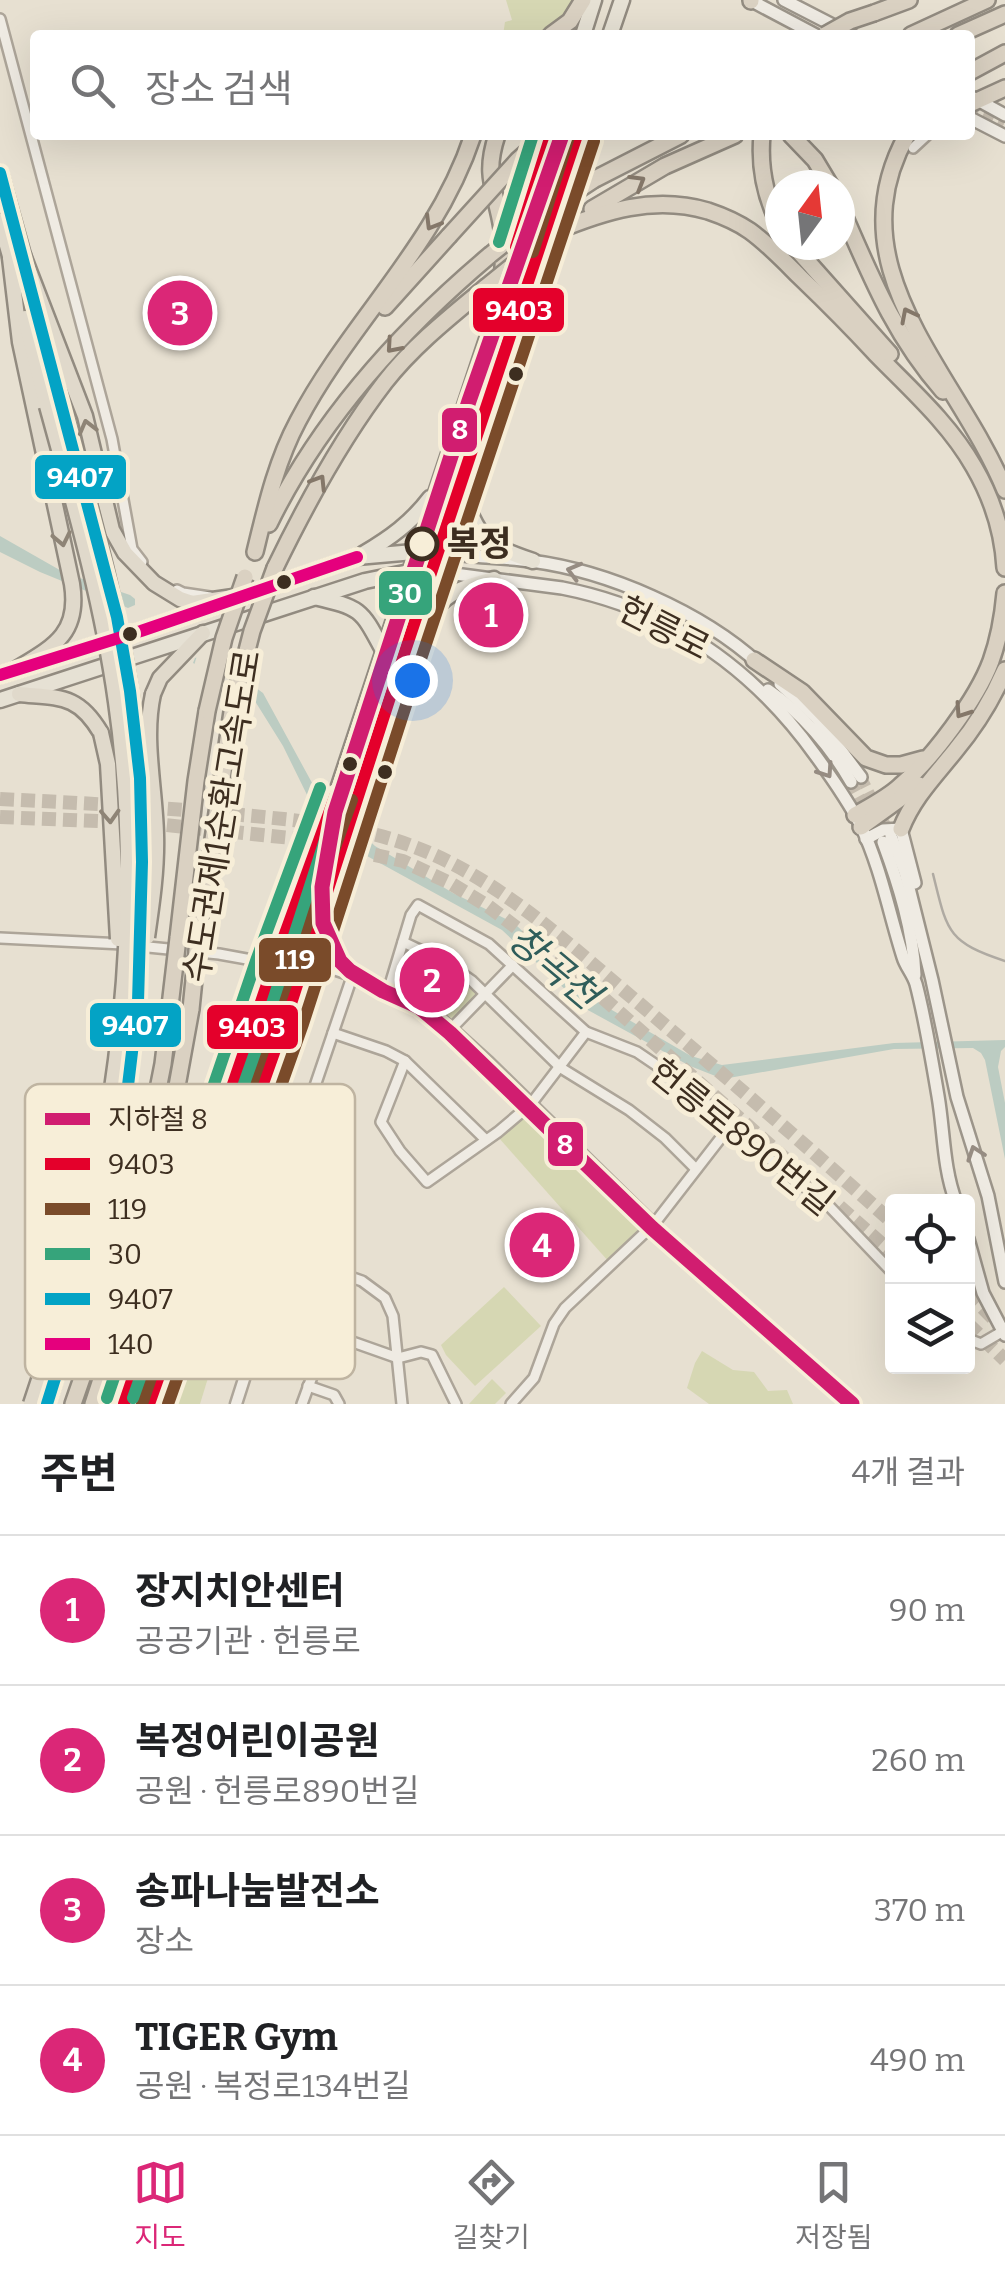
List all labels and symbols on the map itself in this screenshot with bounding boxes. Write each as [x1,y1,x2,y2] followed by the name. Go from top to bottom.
[765,170,855,260] north arrow
[627,175,645,194] one-way arrow
[425,212,444,230] one-way arrow
[148,276,212,350] pin: 3
[471,286,566,334] line badge: 9403
[485,294,553,327] text: 9403
[901,307,920,325] one-way arrow
[387,334,405,353] one-way arrow
[506,364,526,384] unlabelled marker
[440,406,479,454] line badge: 8
[452,413,468,446] text: 8
[78,419,99,436] one-way arrow
[33,453,128,501] line badge: 9407
[47,461,113,494] text: 9407
[307,475,326,493] one-way arrow
[447,523,511,565] place label: 복정
[406,528,438,560] marker: 복정
[51,530,72,547] one-way arrow
[566,562,583,583] one-way arrow
[377,569,434,617] line badge: 30
[274,572,294,592] unlabelled marker
[388,577,422,610] text: 30
[458,578,524,652] pin: 1
[611,587,717,669] street label: 헌릉로
[120,624,140,644] unlabelled marker
[175,647,269,985] street label: 수도권제1순환고속도로
[387,655,438,706] your location
[956,700,974,719] one-way arrow
[340,754,360,774] unlabelled marker
[814,759,832,778] one-way arrow
[375,762,395,782] unlabelled marker
[99,808,120,824] one-way arrow
[499,916,612,1021] water label: 창곡천
[257,936,333,984] line badge: 119
[400,942,464,1018] pin: 2
[275,943,315,976] text: 119
[88,1001,183,1049] line badge: 9407
[205,1003,300,1051] line badge: 9403
[102,1009,168,1042] text: 9407
[218,1011,286,1044] text: 9403
[641,1050,843,1224] street label: 헌릉로890번길
[25,1084,355,1379] legend
[108,1103,208,1136] text: 지하철 8
[546,1120,585,1168] line badge: 8
[557,1128,573,1161] text: 8
[966,1146,987,1163] one-way arrow
[108,1148,175,1181] text: 9403
[108,1193,147,1226] text: 119
[510,1208,574,1282] pin: 4
[108,1238,142,1271] text: 30
[108,1283,173,1316] text: 9407
[108,1328,154,1361] text: 140

